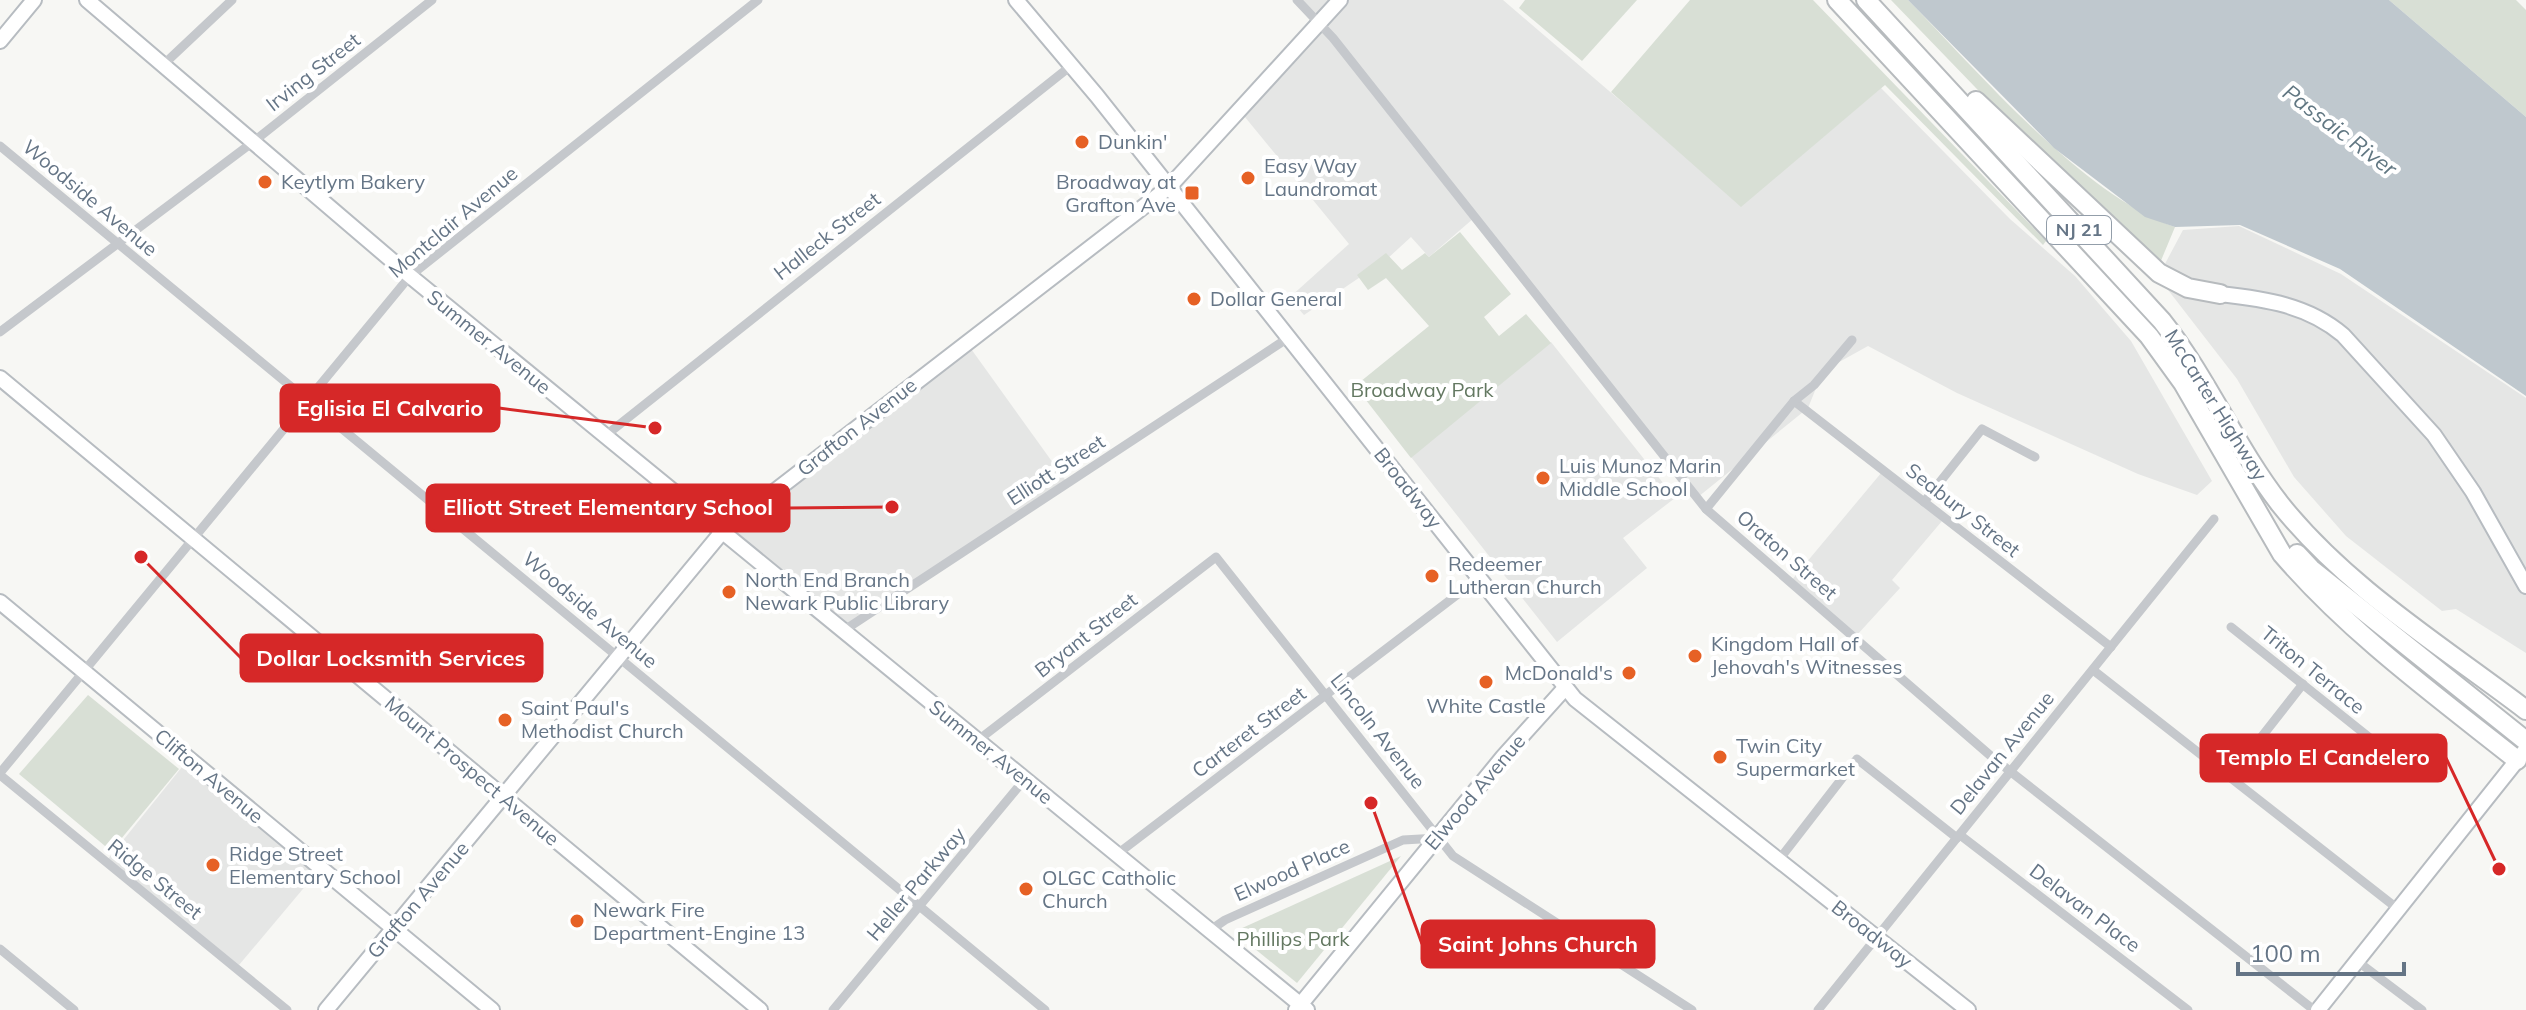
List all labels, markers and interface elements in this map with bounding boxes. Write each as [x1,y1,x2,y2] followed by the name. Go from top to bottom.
[261,27,365,116] street label: Irving Street
[2277,78,2403,183] water label: Passaic River
[1098,129,1167,154] place label: Dunkin'
[1073,133,1091,151] marker: Dunkin'
[18,134,163,261] street label: Woodside Avenue
[1264,153,1377,201] place label: Easy Way Laundromat
[383,160,522,283] street label: Montclair Avenue
[281,169,426,194] place label: Keytlym Bakery
[1056,169,1176,217] place label: Broadway at Grafton Ave
[1239,169,1257,187] marker: Easy Way Laundromat
[256,173,274,191] marker: Keytlym Bakery
[1183,184,1201,202] marker: Broadway at Grafton Ave
[768,186,885,285] street label: Halleck Street
[2047,216,2111,244] road number: NJ 21
[422,284,556,399] street label: Summer Avenue
[1210,286,1342,311] place label: Dollar General
[1185,290,1203,308] marker: Dollar General
[2160,324,2273,485] street label: McCarter Highway
[792,372,922,481] street label: Grafton Avenue
[1350,377,1494,402] park label: Broadway Park
[281,385,499,431] callout: Eglisia El Calvario
[297,394,483,422] text: Eglisia El Calvario
[1002,429,1109,510] street label: Elliott Street
[1369,442,1448,533] street label: Broadway
[1559,453,1721,501] place label: Luis Munoz Marin Middle School
[1901,457,2025,562] street label: Seabury Street
[1534,469,1552,487] marker: Luis Munoz Marin Middle School
[427,485,789,531] callout: Elliott Street Elementary School
[443,493,773,521] text: Elliott Street Elementary School
[1732,504,1843,605] street label: Oraton Street
[518,546,663,673] street label: Woodside Avenue
[1448,551,1602,599] place label: Redeemer Lutheran Church
[745,567,949,615] place label: North End Branch Newark Public Library
[1423,567,1441,585] marker: Redeemer Lutheran Church
[720,583,738,601] marker: North End Branch Newark Public Library
[1029,587,1142,682] street label: Bryant Street
[2256,620,2370,719] street label: Triton Terrace
[1711,631,1902,679] place label: Kingdom Hall of Jehovah's Witnesses
[241,635,542,681] callout: Dollar Locksmith Services
[256,644,526,672] text: Dollar Locksmith Services
[1686,647,1704,665] marker: Kingdom Hall of Jehovah's Witnesses
[1505,660,1613,685] place label: McDonald's
[1620,664,1638,682] marker: McDonald's
[1325,668,1431,793] street label: Lincoln Avenue
[1477,673,1495,691] marker: White Castle
[1187,681,1311,783] street label: Carteret Street
[1944,686,2059,819] street label: Delavan Avenue
[380,690,565,851] street label: Mount Prospect Avenue
[1426,693,1546,718] place label: White Castle
[924,694,1058,809] street label: Summer Avenue
[521,695,684,743] place label: Saint Paul's Methodist Church
[496,711,514,729] marker: Saint Paul's Methodist Church
[150,723,269,828] street label: Clifton Avenue
[1419,729,1530,855] street label: Elwood Avenue
[1736,733,1855,781] place label: Twin City Supermarket
[2201,735,2446,781] callout: Templo El Candelero
[2216,743,2430,771] text: Templo El Candelero
[1711,748,1729,766] marker: Twin City Supermarket
[861,822,971,946] street label: Heller Parkway
[103,833,208,924] street label: Ridge Street
[1230,833,1354,906] street label: Elwood Place
[361,836,474,963] street label: Grafton Avenue
[229,841,401,889] place label: Ridge Street Elementary School
[204,856,222,874] marker: Ridge Street Elementary School
[2025,858,2146,957] street label: Delavan Place
[1042,865,1176,913] place label: OLGC Catholic Church
[1017,880,1035,898] marker: OLGC Catholic Church
[1827,894,1918,973] street label: Broadway
[593,897,805,945] place label: Newark Fire Department-Engine 13
[568,912,586,930] marker: Newark Fire Department-Engine 13
[1422,921,1654,967] callout: Saint Johns Church
[1236,926,1350,951] park label: Phillips Park
[2238,926,2404,976] scale bar
[1438,930,1638,958] text: Saint Johns Church
[2250,938,2321,968] text: 100 m

